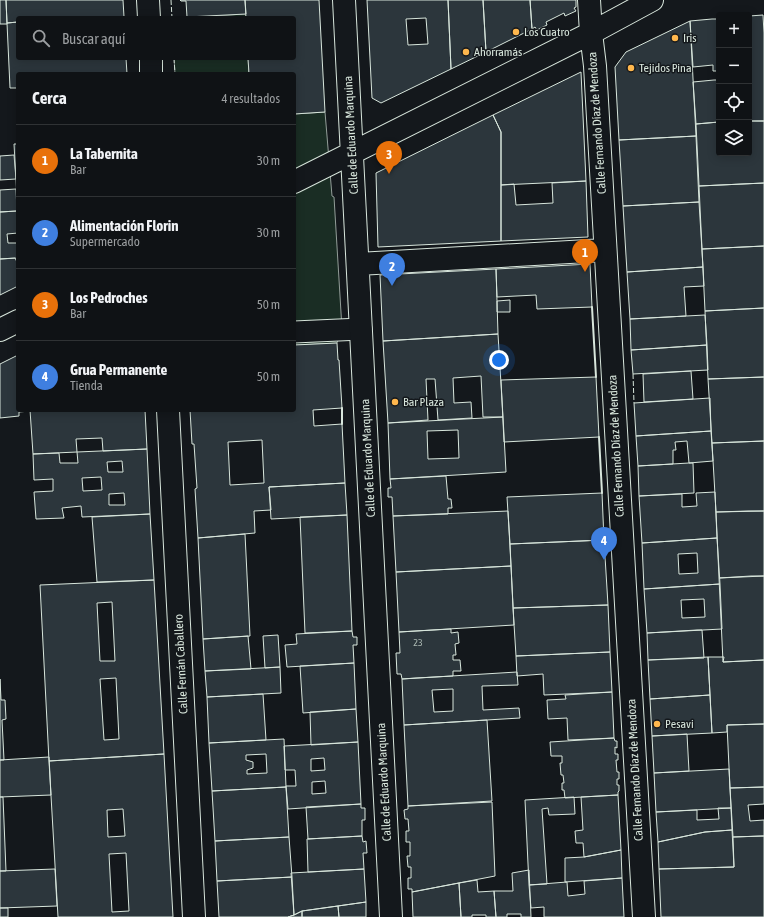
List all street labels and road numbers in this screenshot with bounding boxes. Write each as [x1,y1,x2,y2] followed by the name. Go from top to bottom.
[585,52,609,194] street label: Calle Fernando Díaz de Mendoza
[341,75,361,195] street label: Calle de Eduardo Marquina
[605,375,627,517] street label: Calle Fernando Díaz de Mendoza
[358,398,378,518] street label: Calle de Eduardo Marquina
[171,613,191,714] street label: Calle Fernán Caballero
[624,699,646,841] street label: Calle Fernando Díaz de Mendoza
[374,722,394,842] street label: Calle de Eduardo Marquina

